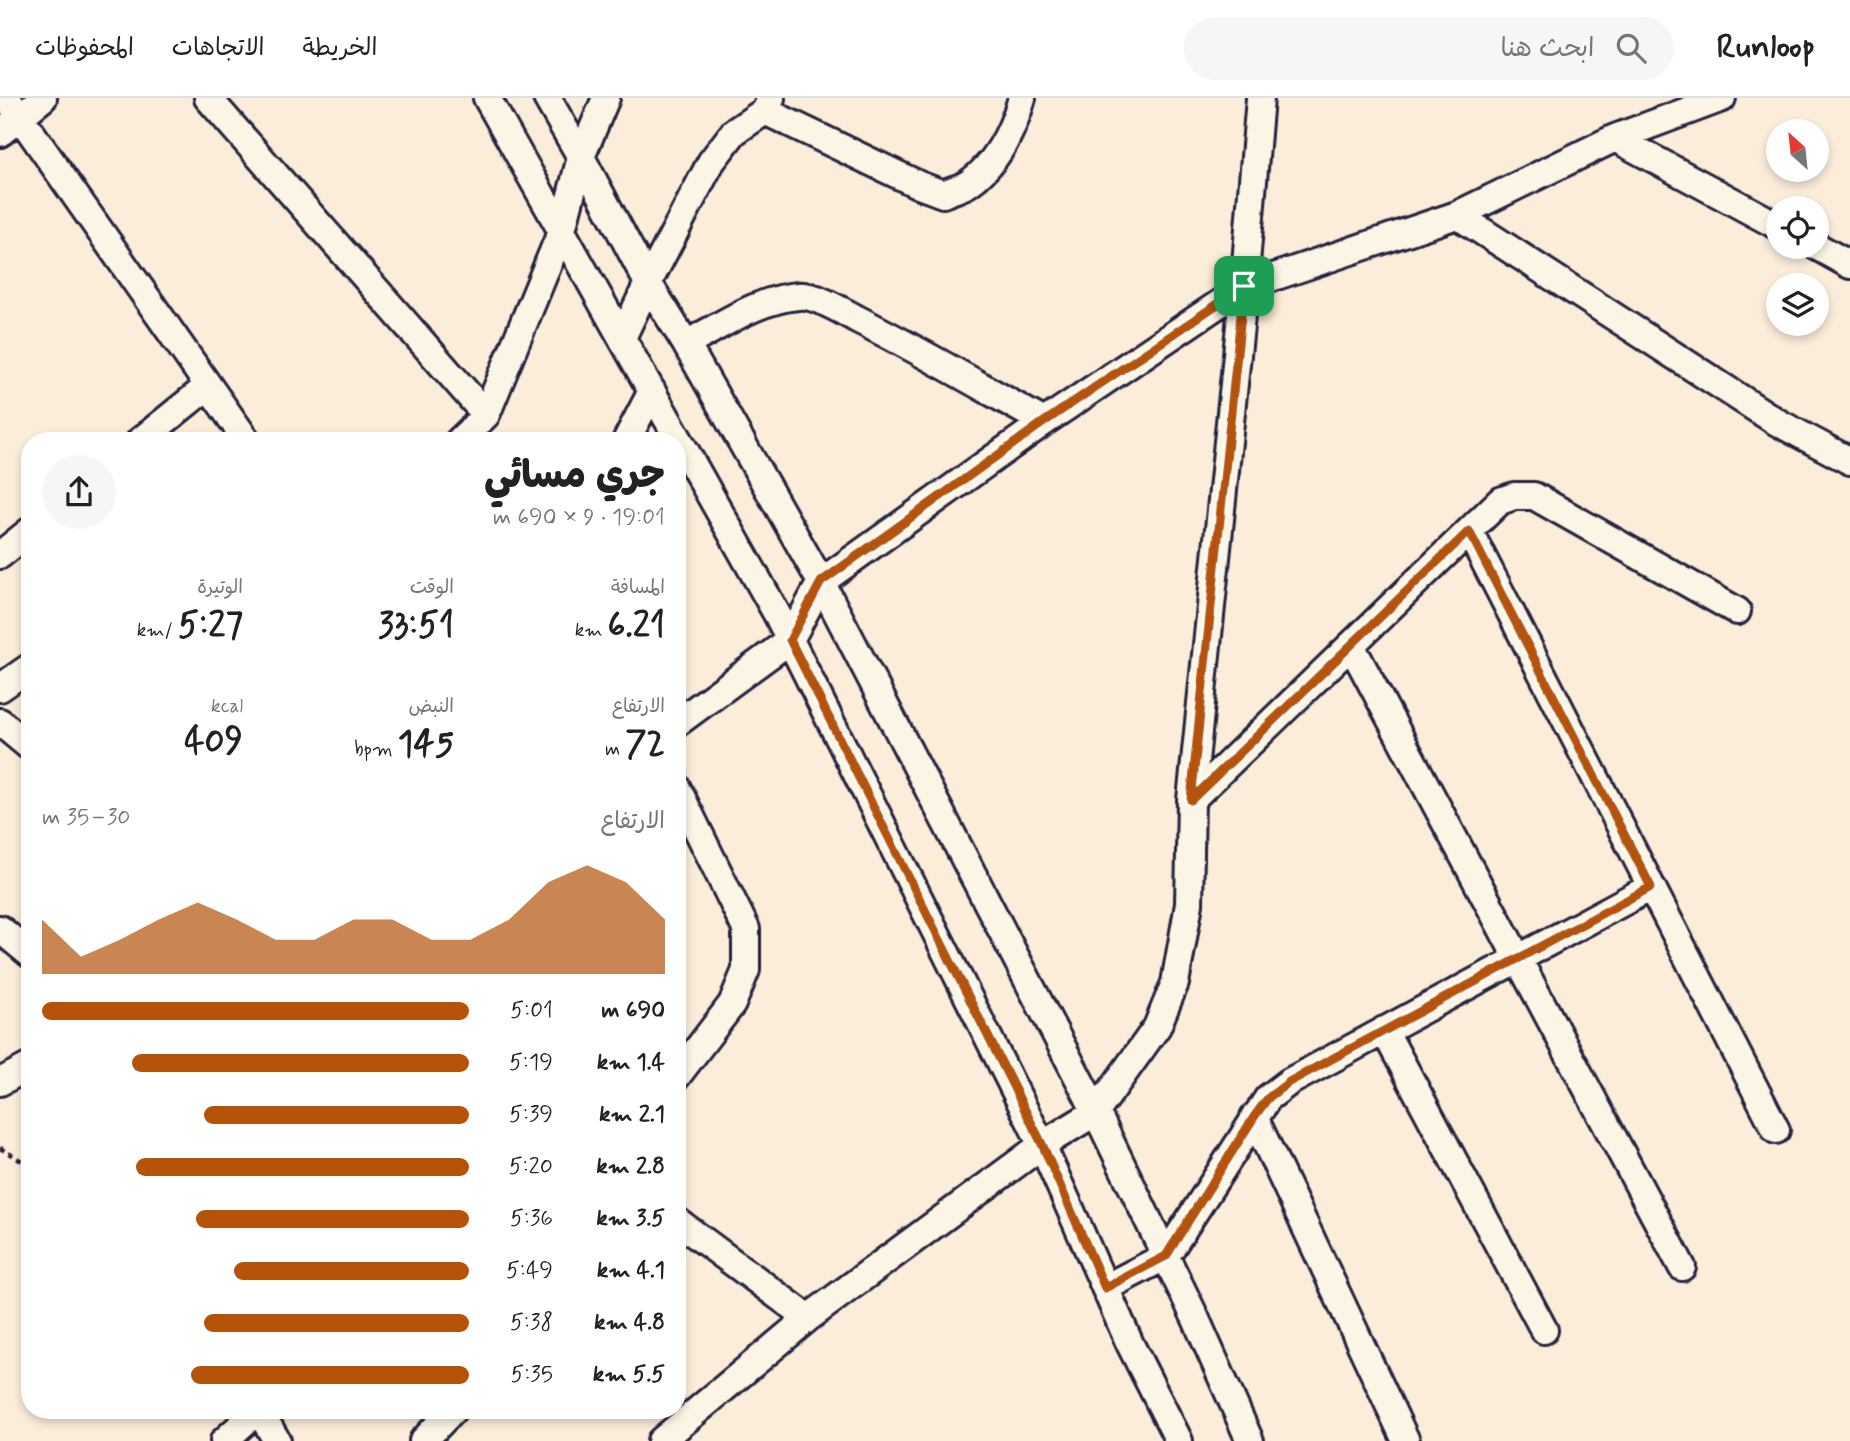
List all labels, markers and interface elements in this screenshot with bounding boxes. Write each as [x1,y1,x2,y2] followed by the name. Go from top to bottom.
[1184,17,1674,80] search box
[1716,26,1815,70] text: Runloop
[1612,29,1650,67] icon: search
[1500,32,1594,66] text: ابحث هنا
[35,33,134,64] text: المحفوظات
[172,33,265,64] text: الاتجاهات
[303,33,377,64] text: الخريطة
[1766,119,1829,182] north arrow
[1766,119,1829,336] map controls
[1766,196,1829,259] button: locate
[1214,256,1274,316] pin
[1225,267,1263,305] icon: arrive
[1766,273,1829,336] button: layers
[484,452,665,501] text: جري مسائي
[42,455,116,529] button: share
[493,503,665,533] text: 19:01 · 9 × 690 m
[197,575,243,600] text: الوتيرة
[410,575,454,600] text: الوقت
[611,575,665,600] text: المسافة
[178,603,243,649] text: 5:27
[378,603,454,649] text: 33:51
[608,603,665,649] text: 6.21
[137,618,178,643] text: /km
[575,618,608,643] text: km
[211,694,243,719] text: kcal
[409,694,454,719] text: النبض
[612,694,665,719] text: الارتفاع
[184,719,243,765] text: 409
[398,722,454,768] text: 145
[625,722,665,768] text: 72
[354,737,398,762] text: bpm
[605,737,625,762] text: m
[42,803,130,833] text: 30–35 m
[601,807,665,837] text: الارتفاع
[510,996,553,1026] text: 5:01
[601,996,665,1026] text: 690 m
[509,1048,553,1078] text: 5:19
[597,1048,665,1078] text: 1.4 km
[509,1100,553,1130] text: 5:39
[599,1100,665,1130] text: 2.1 km
[509,1152,553,1182] text: 5:20
[596,1152,665,1182] text: 2.8 km
[510,1204,553,1234] text: 5:36
[596,1204,665,1234] text: 3.5 km
[506,1256,553,1286] text: 5:49
[597,1256,665,1286] text: 4.1 km
[510,1308,553,1338] text: 5:38
[594,1308,665,1338] text: 4.8 km
[510,1360,553,1390] text: 5:35
[593,1360,665,1390] text: 5.5 km

